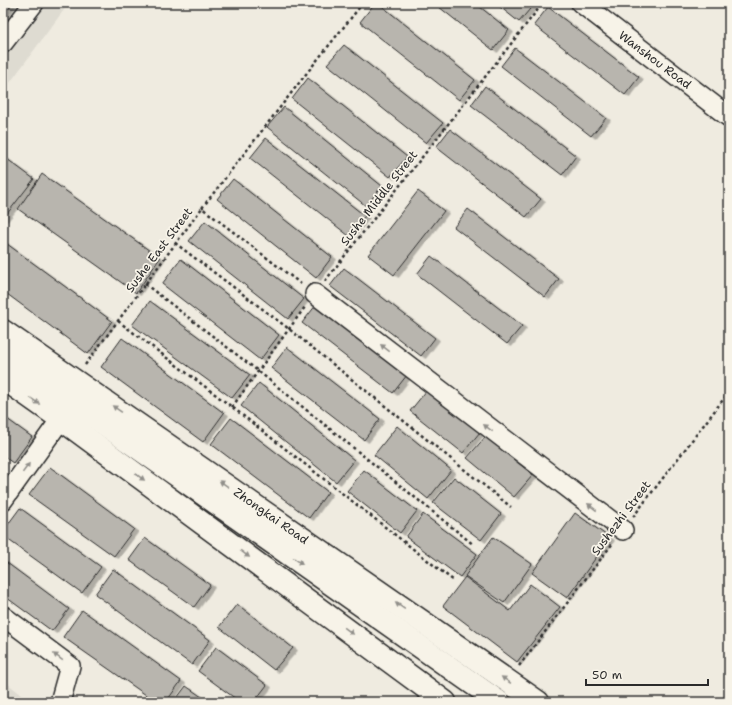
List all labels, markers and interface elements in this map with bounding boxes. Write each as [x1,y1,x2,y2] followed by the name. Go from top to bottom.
[615,27,695,93] street label: Wanshou Road
[337,147,421,249] street label: Sushe Middle Street
[122,204,196,296] street label: Sushe East Street
[380,344,391,353] one-way arrow
[30,397,40,405] one-way arrow
[112,405,122,413] one-way arrow
[483,423,494,432] one-way arrow
[22,463,30,474] one-way arrow
[135,473,145,481] one-way arrow
[588,477,654,559] street label: Sushezhi Street
[218,480,230,487] one-way arrow
[230,484,312,548] street label: Zhongkai Road
[586,502,597,511] one-way arrow
[239,550,250,558] one-way arrow
[293,557,303,565] one-way arrow
[394,602,405,610] one-way arrow
[344,627,355,635] one-way arrow
[52,653,63,661] one-way arrow
[586,661,708,687] scale bar
[592,667,622,683] text: 50 m
[501,676,512,684] one-way arrow

